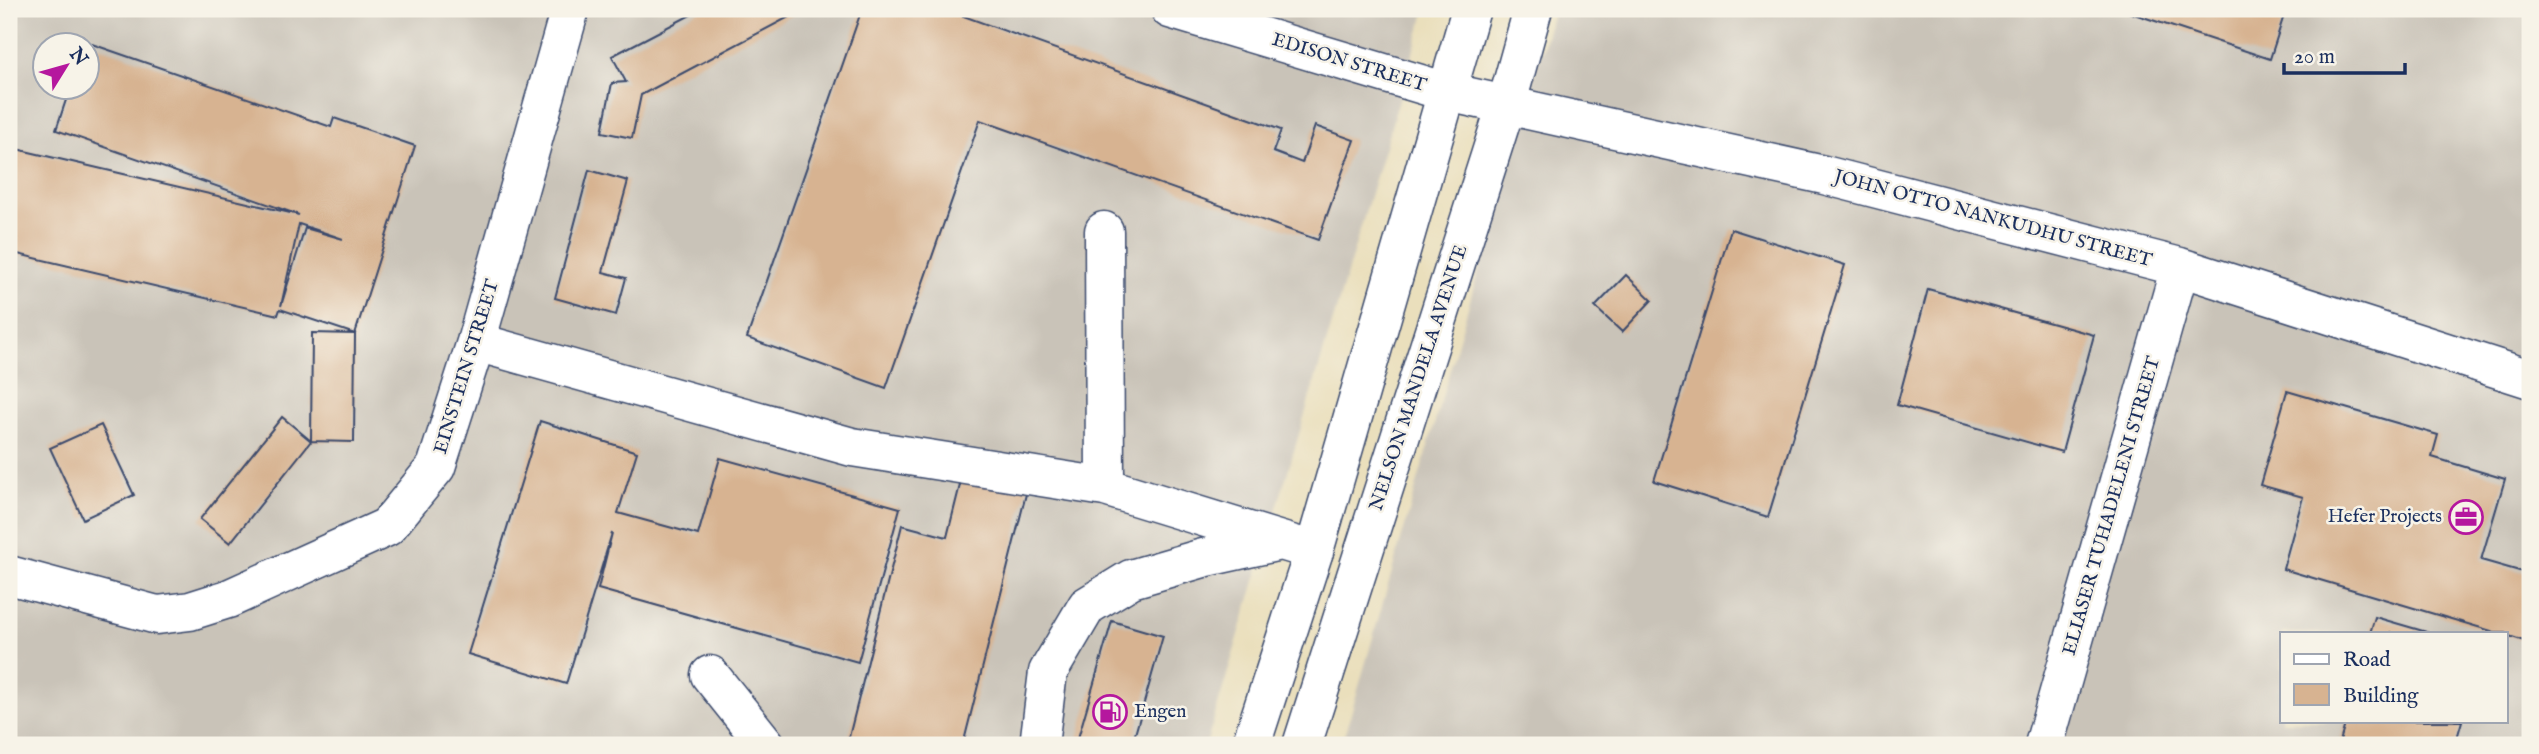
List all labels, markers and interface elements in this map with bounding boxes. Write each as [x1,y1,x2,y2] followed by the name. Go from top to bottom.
[1269,28,1429,98] street label: EDISON STREET
[32,32,102,102] north arrow
[2284,32,2404,76] scale bar
[63,42,93,71] text: N
[2294,44,2335,71] text: 20 m
[1830,164,2155,273] street label: JOHN OTTO NANKUDHU STREET
[1365,242,1473,514] street label: NELSON MANDELA AVENUE
[429,277,505,457] street label: EINSTEIN STREET
[2058,354,2166,658] street label: ELIASER TUHADELENI STREET
[2447,498,2485,536] office icon: Hefer Projects
[2328,505,2442,529] place label: Hefer Projects
[2280,632,2508,722] legend
[2343,647,2391,674] text: Road
[2343,683,2419,710] text: Building
[1091,693,1129,731] fuel station icon: Engen
[1134,700,1186,724] place label: Engen

